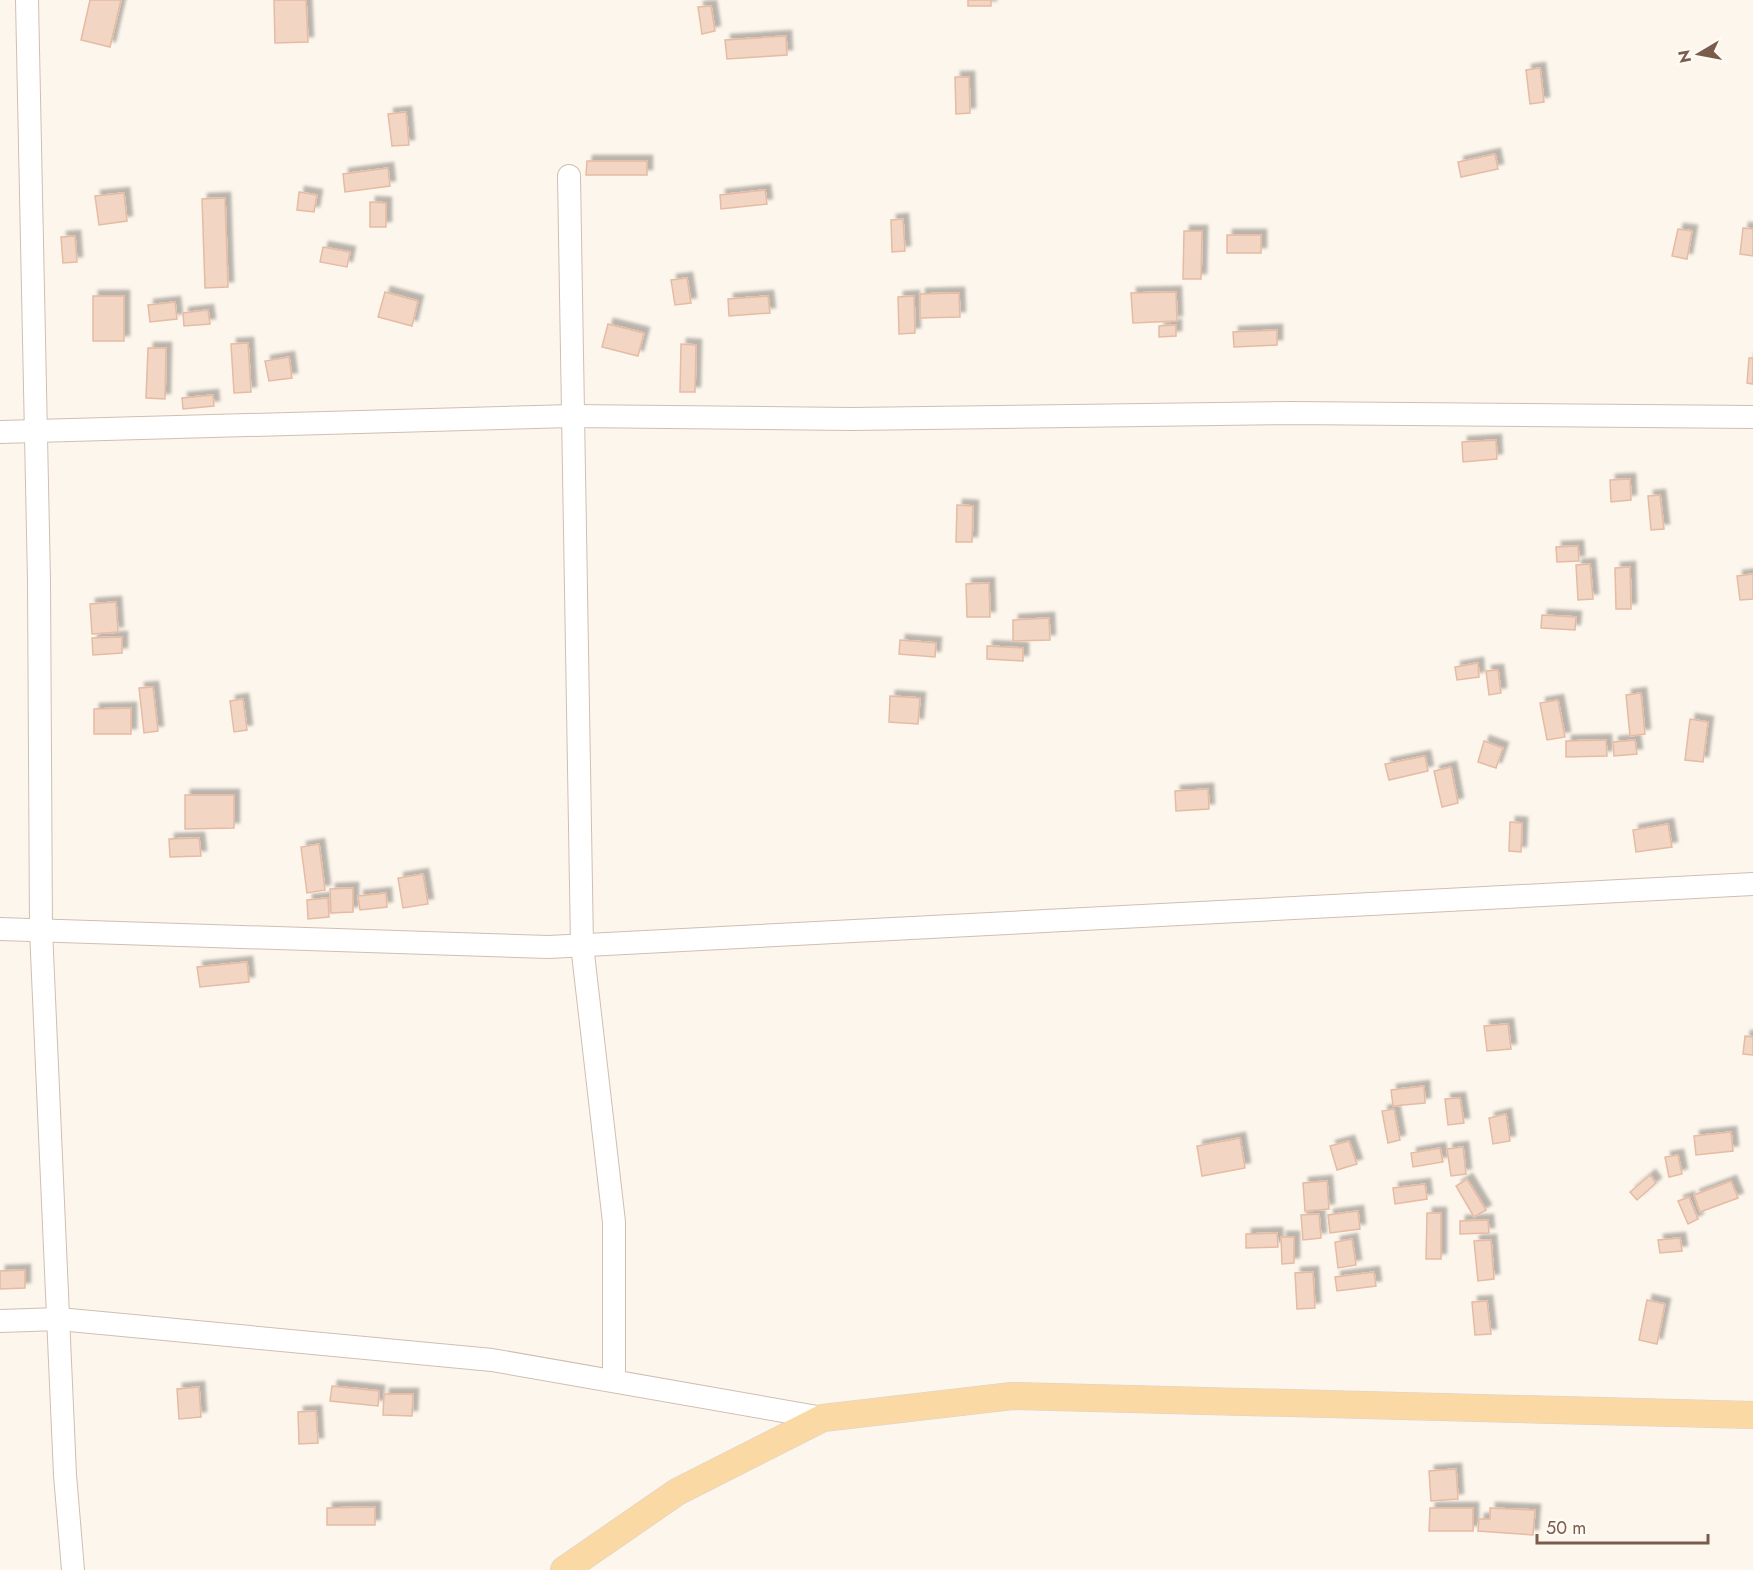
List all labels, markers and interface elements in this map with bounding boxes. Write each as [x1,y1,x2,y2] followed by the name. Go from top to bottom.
[1669,24,1729,84] north arrow
[1672,48,1697,65] text: N
[1537,1507,1708,1545] scale bar
[1546,1515,1586,1541] text: 50 m

